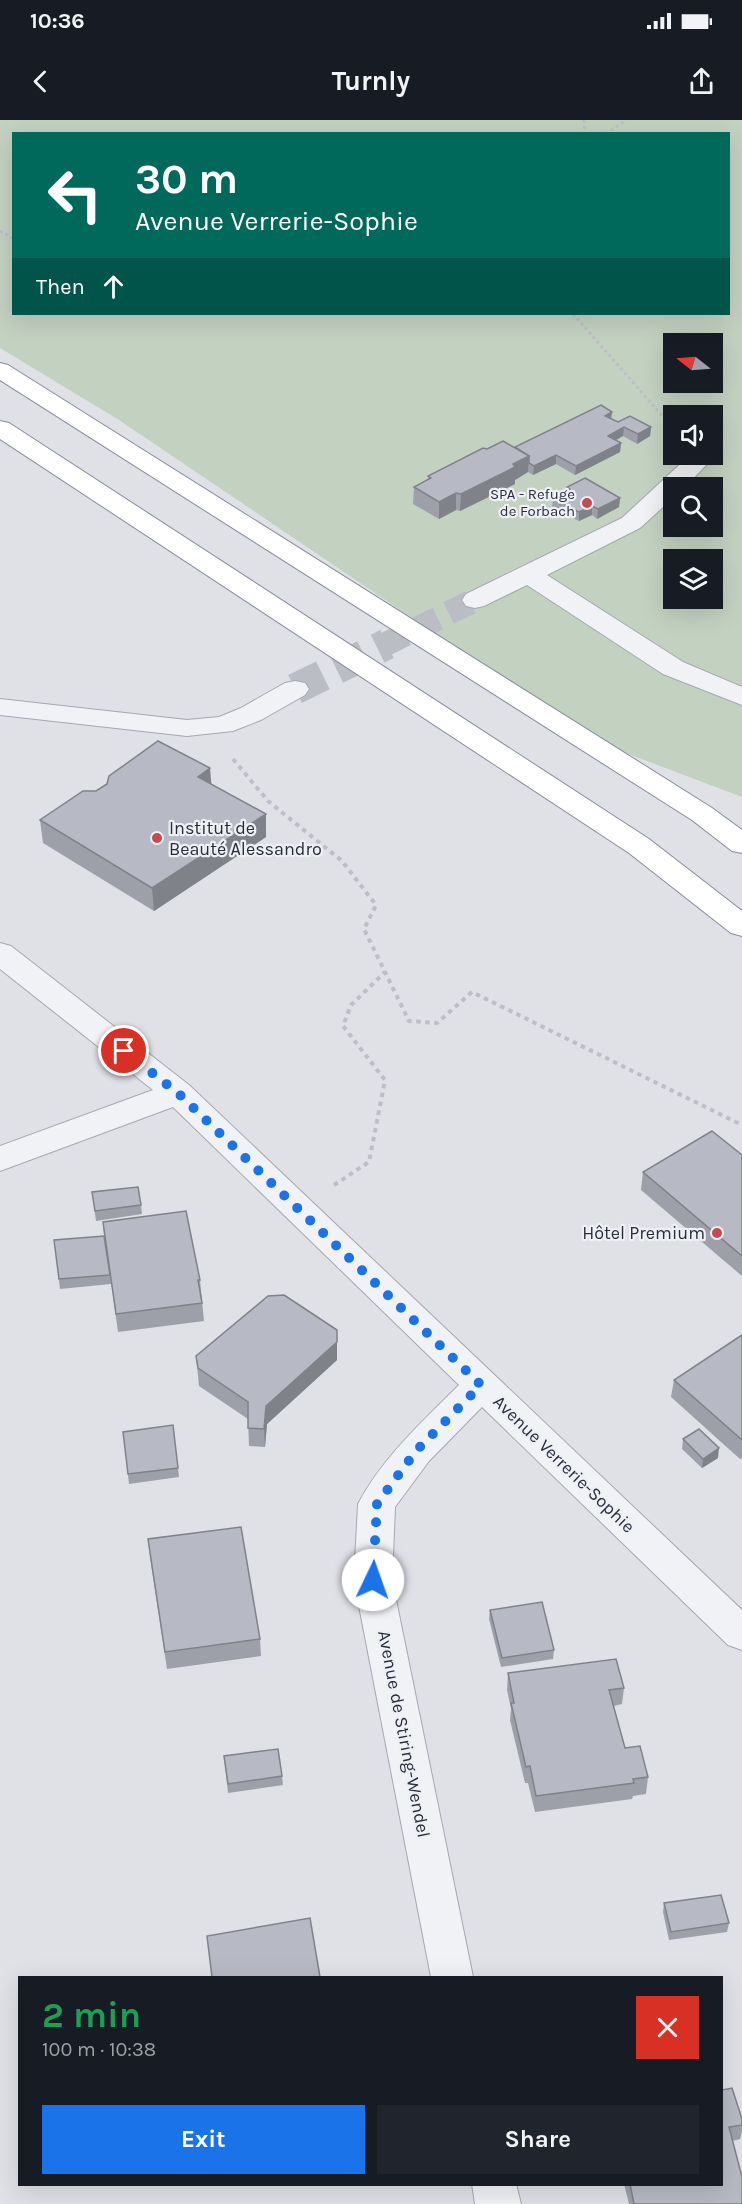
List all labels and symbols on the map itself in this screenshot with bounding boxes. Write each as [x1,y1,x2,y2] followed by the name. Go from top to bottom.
[663,333,723,393] north arrow
[490,485,575,520] place label: SPA - Refuge de Forbach
[580,496,594,510] marker: SPA - Refuge de Forbach
[169,817,322,860] place label: Institut de Beauté Alessandro
[150,831,164,845] marker: Institut de Beauté Alessandro
[98,1025,149,1076] pin
[582,1222,705,1244] place label: Hôtel Premium
[710,1226,724,1240] marker: Hôtel Premium
[489,1391,639,1537] street label: Avenue Verrerie-Sophie
[341,1548,405,1612] position arrow
[373,1629,435,1839] street label: Avenue de Stiring-Wendel

